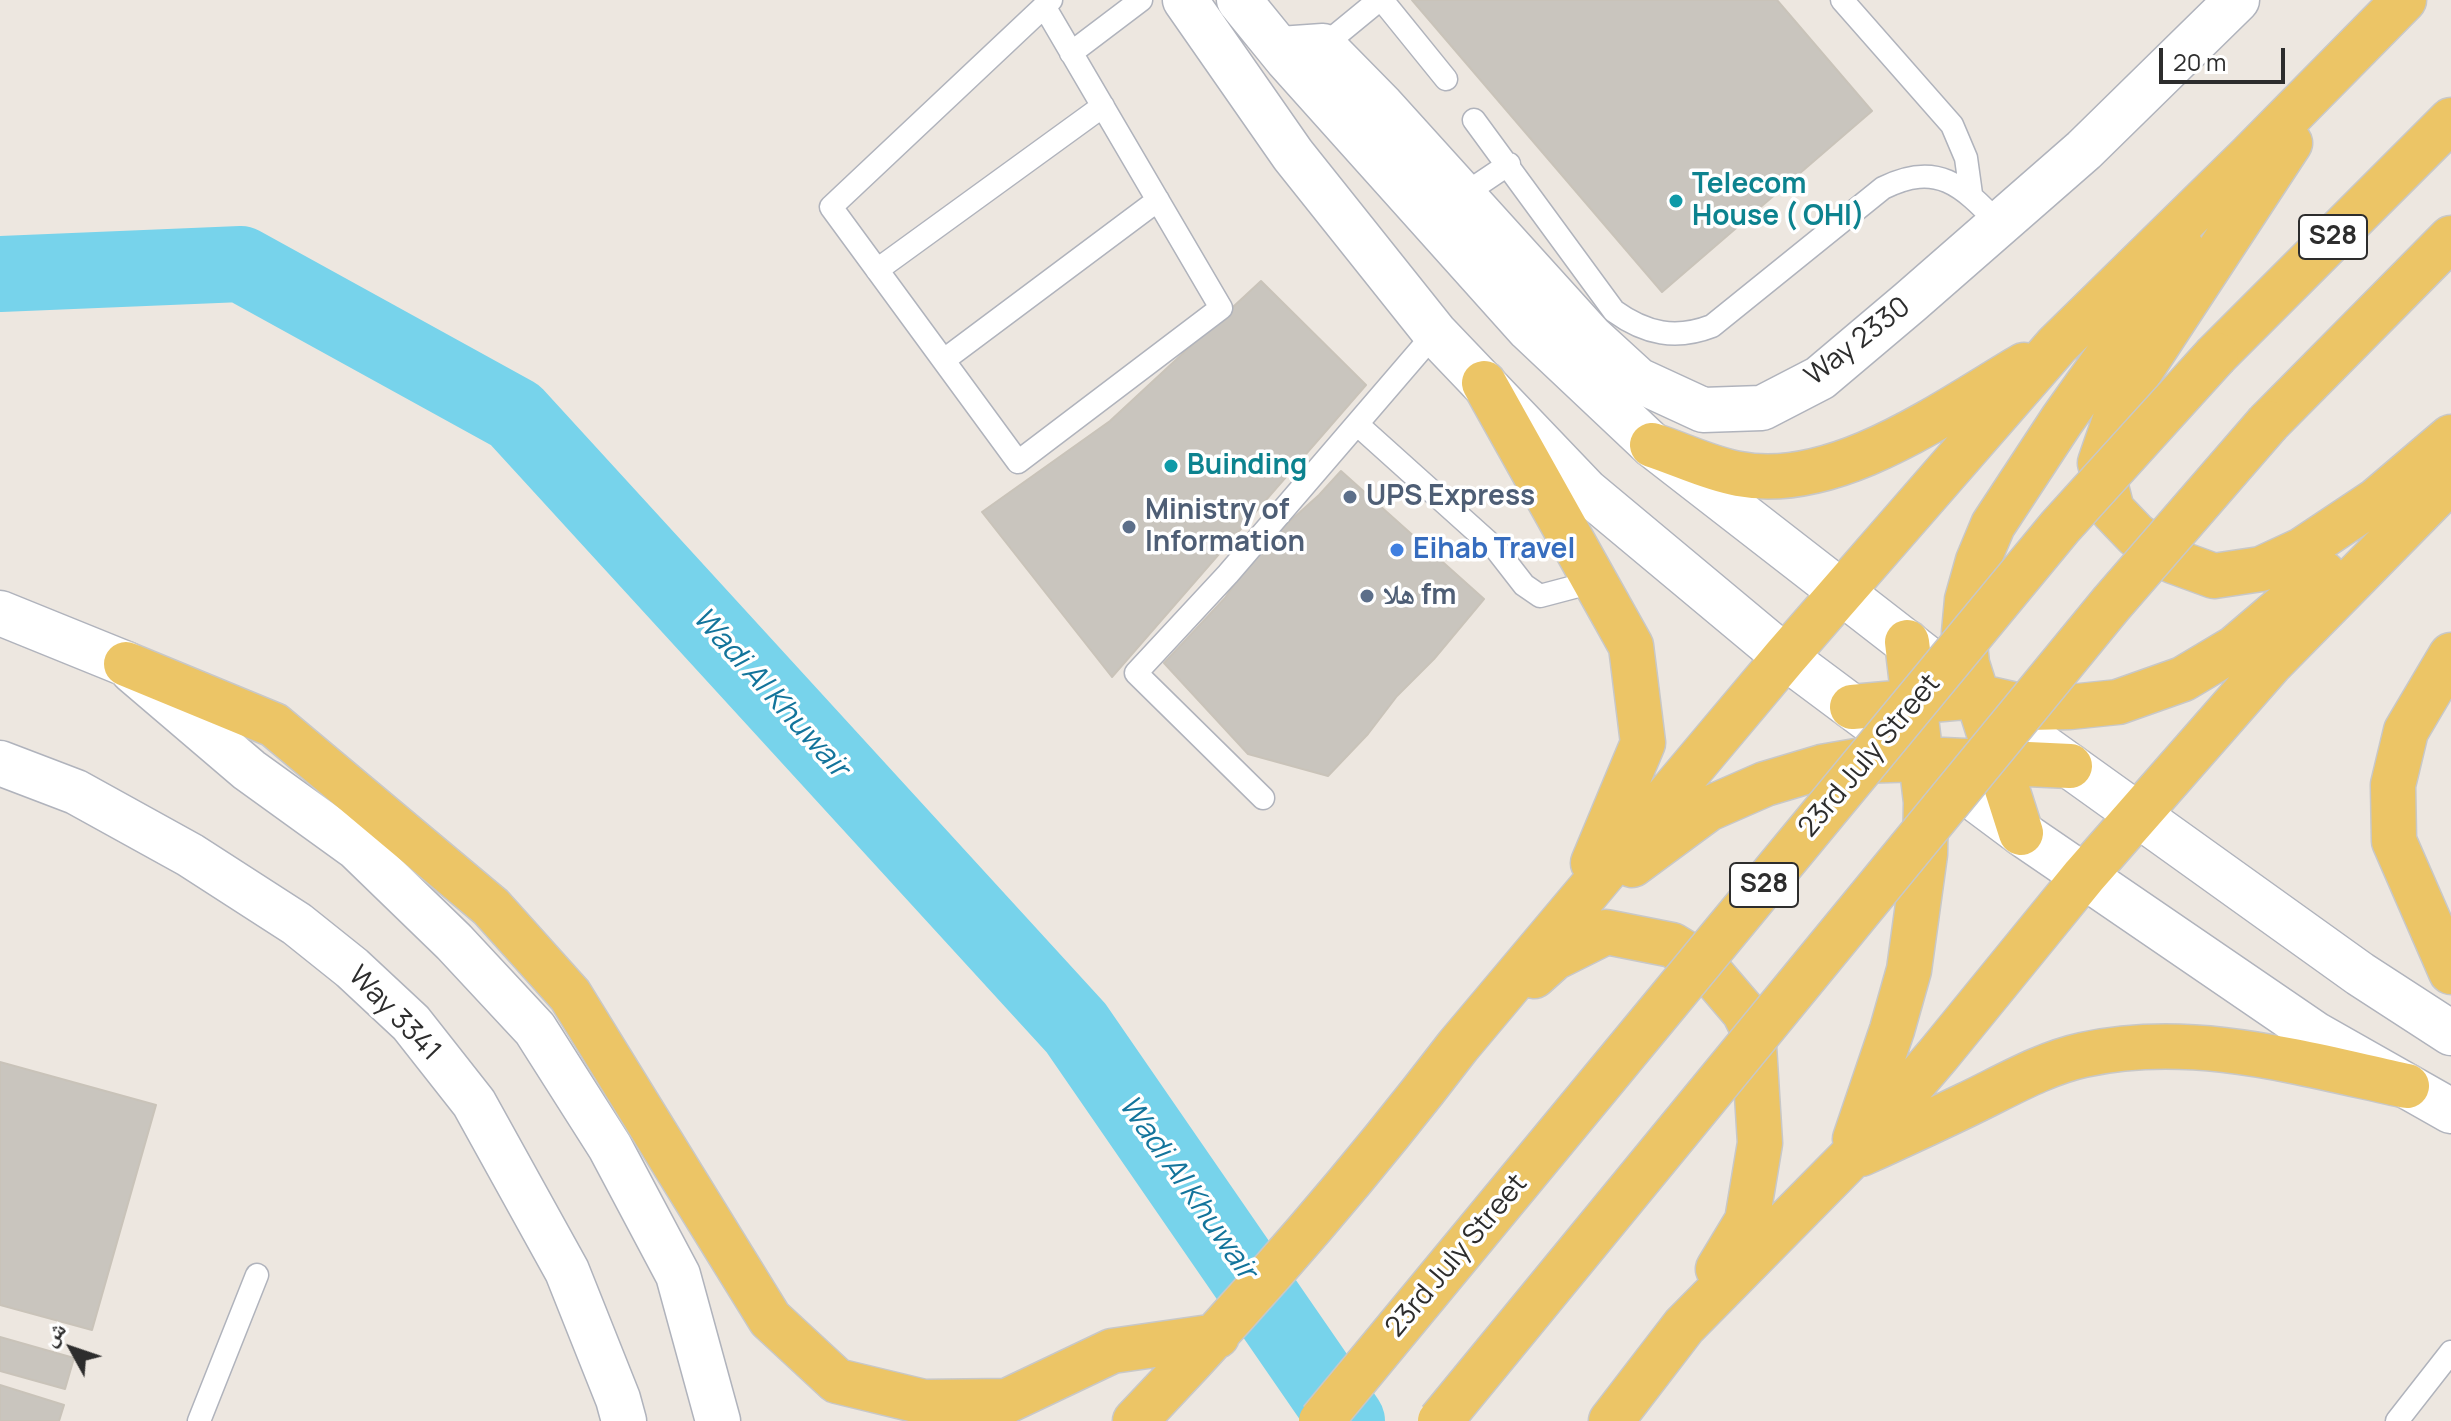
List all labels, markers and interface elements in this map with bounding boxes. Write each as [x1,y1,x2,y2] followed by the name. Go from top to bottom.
[2163,32,2289,82] scale bar
[2173,45,2226,78] text: 20 m
[1692,168,1865,234] place label: Telecom House ( OHI)
[1667,192,1685,210] marker: Telecom House ( OHI)
[2299,215,2367,259] road number: S28
[1799,291,1917,393] street label: Way 2330
[1187,449,1307,483] place label: Buinding
[1162,457,1180,475] marker: Buinding
[1366,480,1535,514] place label: UPS Express
[1341,488,1359,506] marker: UPS Express
[1145,494,1305,560] place label: Ministry of Information
[1120,518,1138,536] marker: Ministry of Information
[1413,533,1575,567] place label: Eihab Travel
[1388,541,1406,559] marker: Eihab Travel
[1383,579,1456,613] place label: هلا fm
[1358,587,1376,605] marker: هلا fm
[684,601,856,785] water label: Wadi Al Khuwair
[1792,668,1948,844] street label: 23rd July Street
[1730,863,1798,907] road number: S28
[341,960,447,1068] street label: Way 3341
[1110,1089,1264,1287] water label: Wadi Al Khuwair
[1379,1168,1535,1344] street label: 23rd July Street
[32,1309,112,1389] north arrow
[35,1315,73,1352] text: ش

